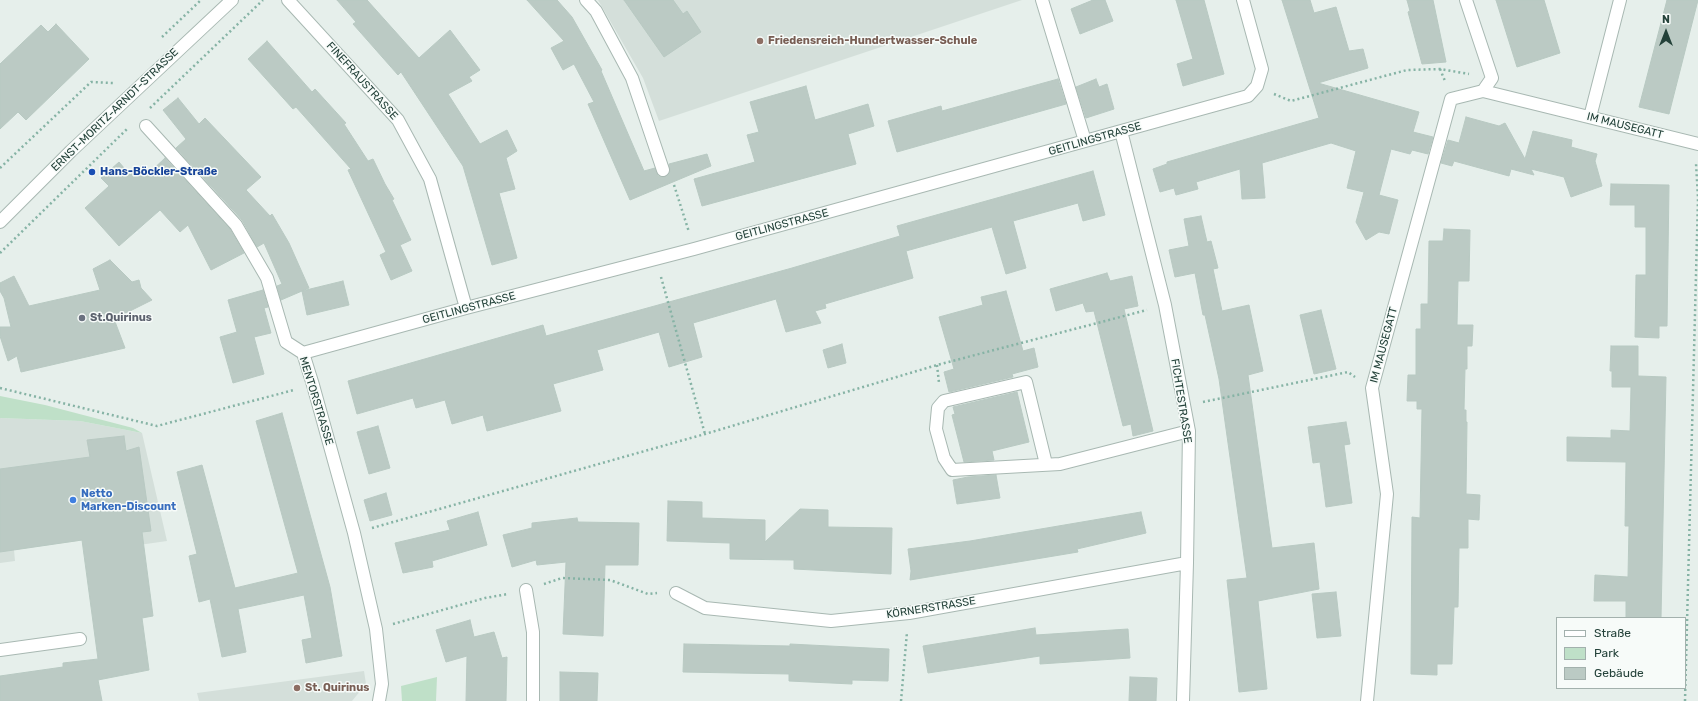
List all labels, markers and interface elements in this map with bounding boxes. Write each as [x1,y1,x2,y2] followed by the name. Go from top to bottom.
[1646,12,1686,52] north arrow
[1662,13,1670,26] text: N
[768,34,977,48] place label: Friedensreich-Hundertwasser-Schule
[755,36,765,46] marker: Friedensreich-Hundertwasser-Schule
[324,39,400,123] street label: FINEFRAUSTRASSE
[49,46,181,174] street label: ERNST-MORITZ-ARNDT-STRASSE
[1585,110,1665,142] street label: IM MAUSEGATT
[1047,119,1143,159] street label: GEITLINGSTRASSE
[100,165,217,179] place label: Hans-Böckler-Straße
[87,167,97,177] marker: Hans-Böckler-Straße
[734,206,830,244] street label: GEITLINGSTRASSE
[421,289,517,327] street label: GEITLINGSTRASSE
[1368,306,1400,384] street label: IM MAUSEGATT
[90,311,152,325] place label: St.Quirinus
[77,313,87,323] marker: St.Quirinus
[296,355,336,447] street label: MENTORSTRASSE
[1168,358,1194,444] street label: FICHTESTRASSE
[81,487,176,513] place label: Netto Marken-Discount
[68,495,78,505] marker: Netto Marken-Discount
[885,594,977,622] street label: KÖRNERSTRASSE
[1556,617,1686,689] legend
[1594,626,1631,640] text: Straße
[1594,646,1619,660] text: Park
[1594,666,1644,680] text: Gebäude
[305,681,369,695] place label: St. Quirinus
[292,683,302,693] marker: St. Quirinus

